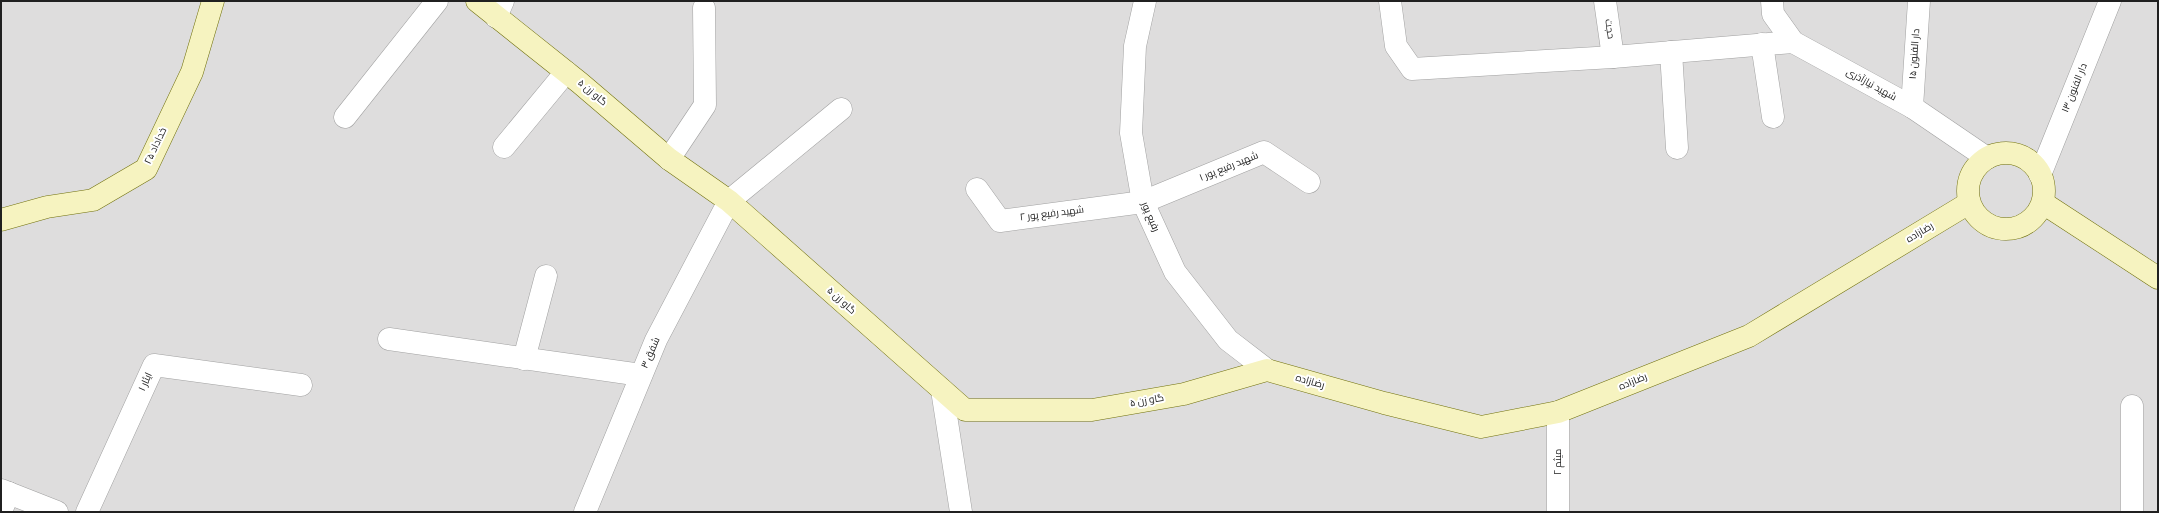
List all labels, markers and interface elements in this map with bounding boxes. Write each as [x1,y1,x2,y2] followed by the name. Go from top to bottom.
[1601,18,1617,40] street label: حجت
[1907,28,1923,80] street label: دار الفنون ۱۵
[2059,61,2091,115] street label: دار الفنون ۱۳
[1843,66,1899,104] street label: شهید نیازآذری
[575,77,609,109] street label: گاو زن ۵
[142,126,170,166] street label: خداداد ۲۵
[1198,149,1260,185] street label: شهید رفیع پور ۱
[1137,199,1162,234] street label: رفیع پور
[1019,204,1085,224] street label: شهید رفیع پور ۲
[1904,220,1936,246] street label: رضازاده
[824,285,858,317] street label: گاو زن ۵
[638,335,664,371] street label: شفق ۳
[1617,370,1649,394] street label: رضازاده
[136,371,156,393] street label: ایثار ۱
[1294,372,1326,392] street label: رضازاده
[1129,392,1165,410] street label: گاو زن ۵
[1552,449,1565,475] street label: میثم ۲

